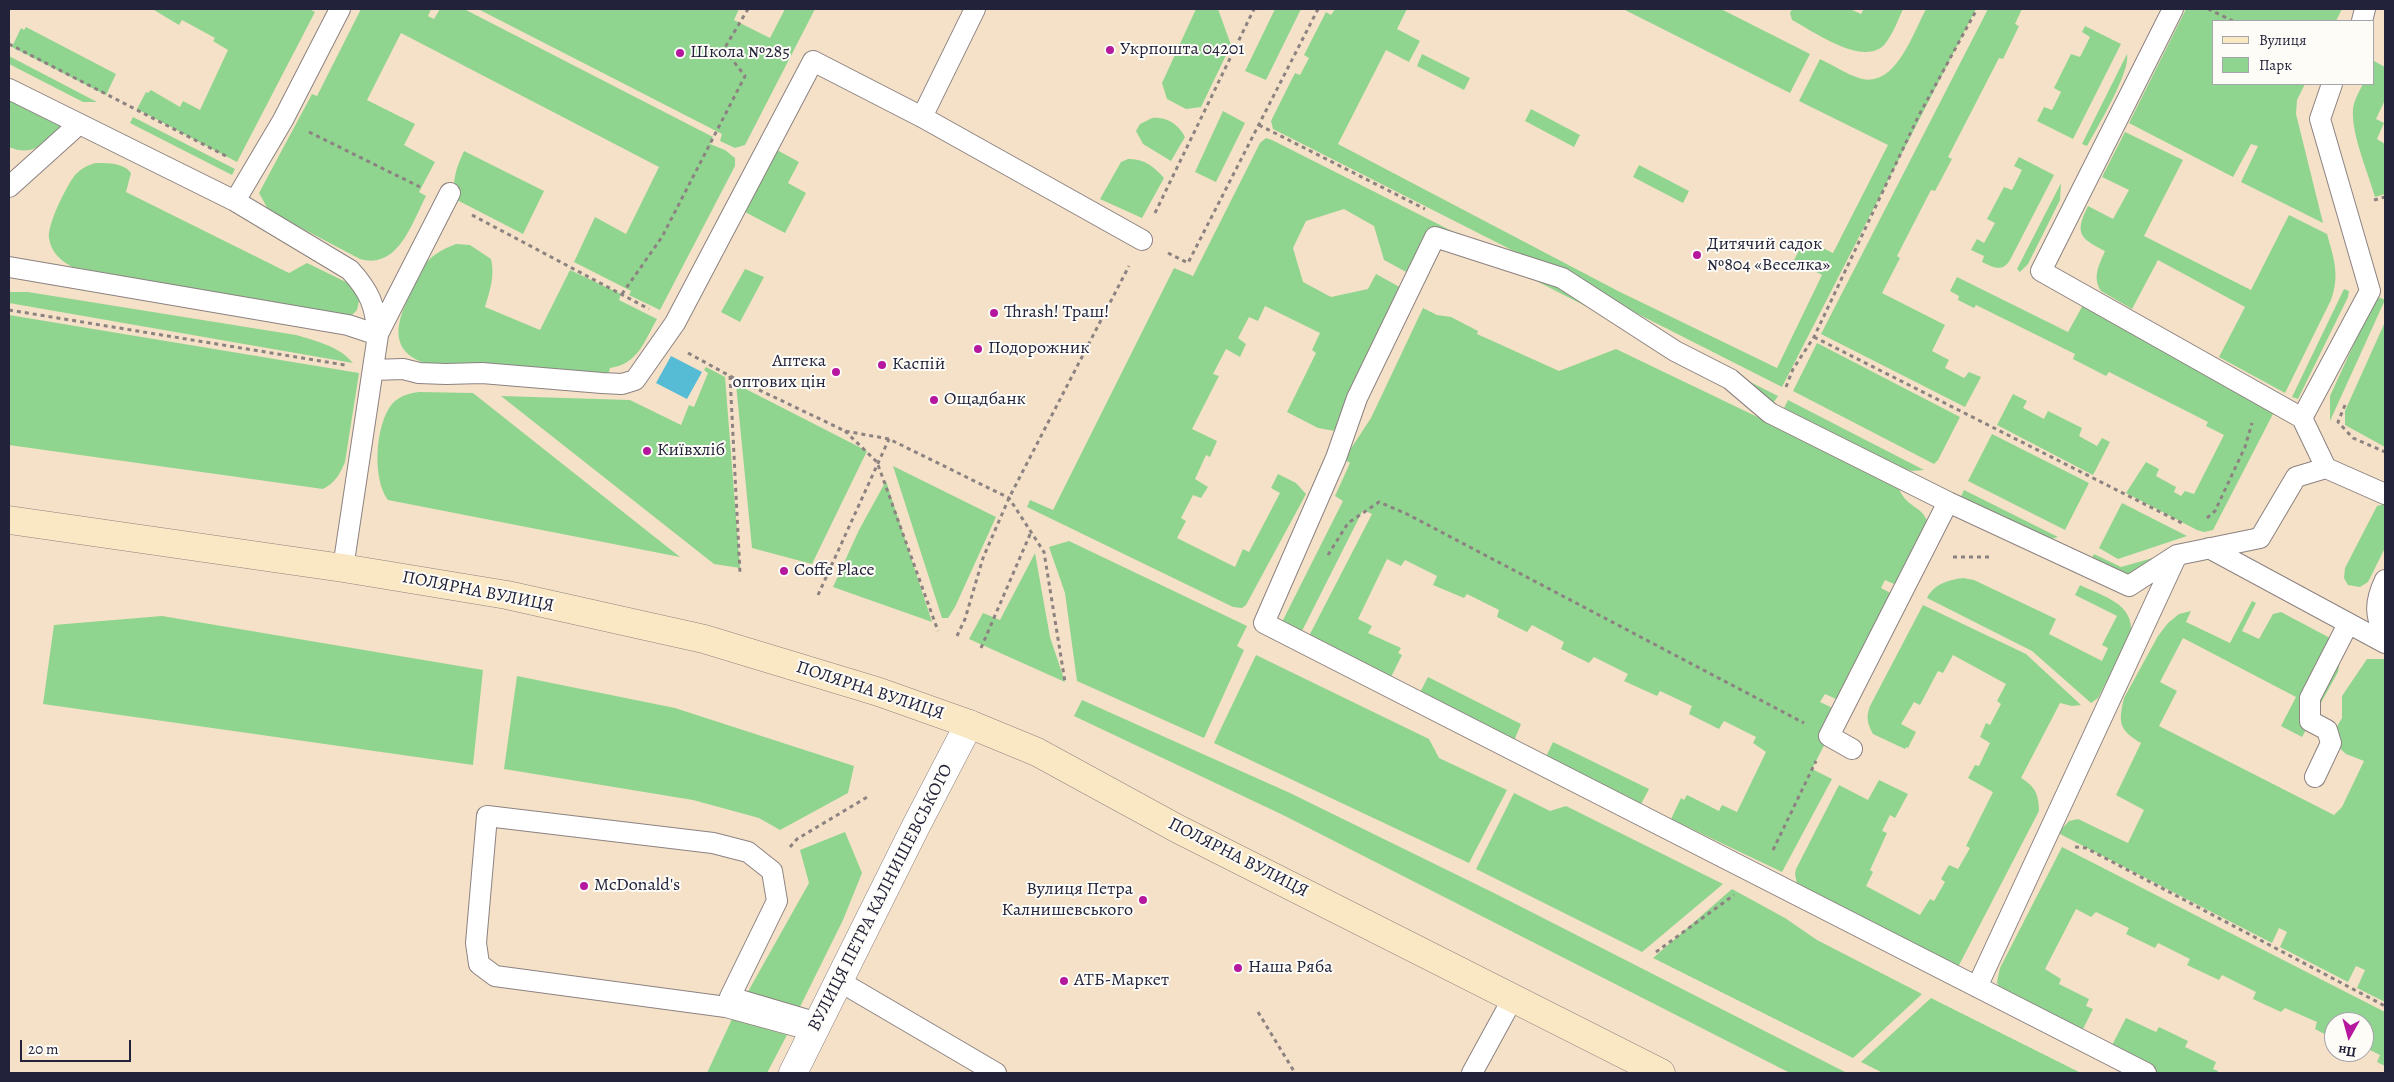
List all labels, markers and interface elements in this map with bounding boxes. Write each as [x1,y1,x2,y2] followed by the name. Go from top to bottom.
[2212,20,2374,85] legend
[2259,30,2306,50] text: Вулиця
[1120,39,1244,61] place label: Укрпошта 04201
[690,42,790,64] place label: Школа №285
[1104,44,1116,56] marker: Укрпошта 04201
[674,47,686,59] marker: Школа №285
[2259,55,2292,75] text: Парк
[1707,234,1830,276] place label: Дитячий садок №804 «Веселка»
[1691,249,1703,261] marker: Дитячий садок №804 «Веселка»
[1004,302,1109,324] place label: Thrash! Траш!
[988,307,1000,319] marker: Thrash! Траш!
[988,338,1090,360] place label: Подорожник
[972,343,984,355] marker: Подорожник
[733,351,826,394] place label: Аптека оптових цін
[892,354,945,376] place label: Каспій
[876,359,888,371] marker: Каспій
[830,366,842,378] marker: Аптека оптових цін
[944,389,1026,411] place label: Ощадбанк
[928,394,940,406] marker: Ощадбанк
[657,440,725,462] place label: Київхліб
[641,445,653,457] marker: Київхліб
[794,560,875,582] place label: Coffe Place
[778,565,790,577] marker: Coffe Place
[400,567,556,617] street label: ПОЛЯРНА ВУЛИЦЯ
[793,657,947,725] street label: ПОЛЯРНА ВУЛИЦЯ
[804,761,958,1035] street label: ВУЛИЦЯ ПЕТРА КАЛНИШЕВСЬКОГО
[1164,813,1312,903] street label: ПОЛЯРНА ВУЛИЦЯ
[594,875,680,897] place label: McDonald's
[1002,879,1133,922] place label: Вулиця Петра Калнишевського
[578,880,590,892] marker: McDonald's
[1137,894,1149,906] marker: Вулиця Петра Калнишевського
[1248,957,1332,979] place label: Наша Ряба
[1232,962,1244,974] marker: Наша Ряба
[1074,970,1169,992] place label: АТБ-Маркет
[1058,975,1070,987] marker: АТБ-Маркет
[2324,1012,2374,1062] north arrow
[22,1030,134,1062] scale bar
[28,1039,59,1059] text: 20 m
[2337,1041,2357,1062] text: Пн

